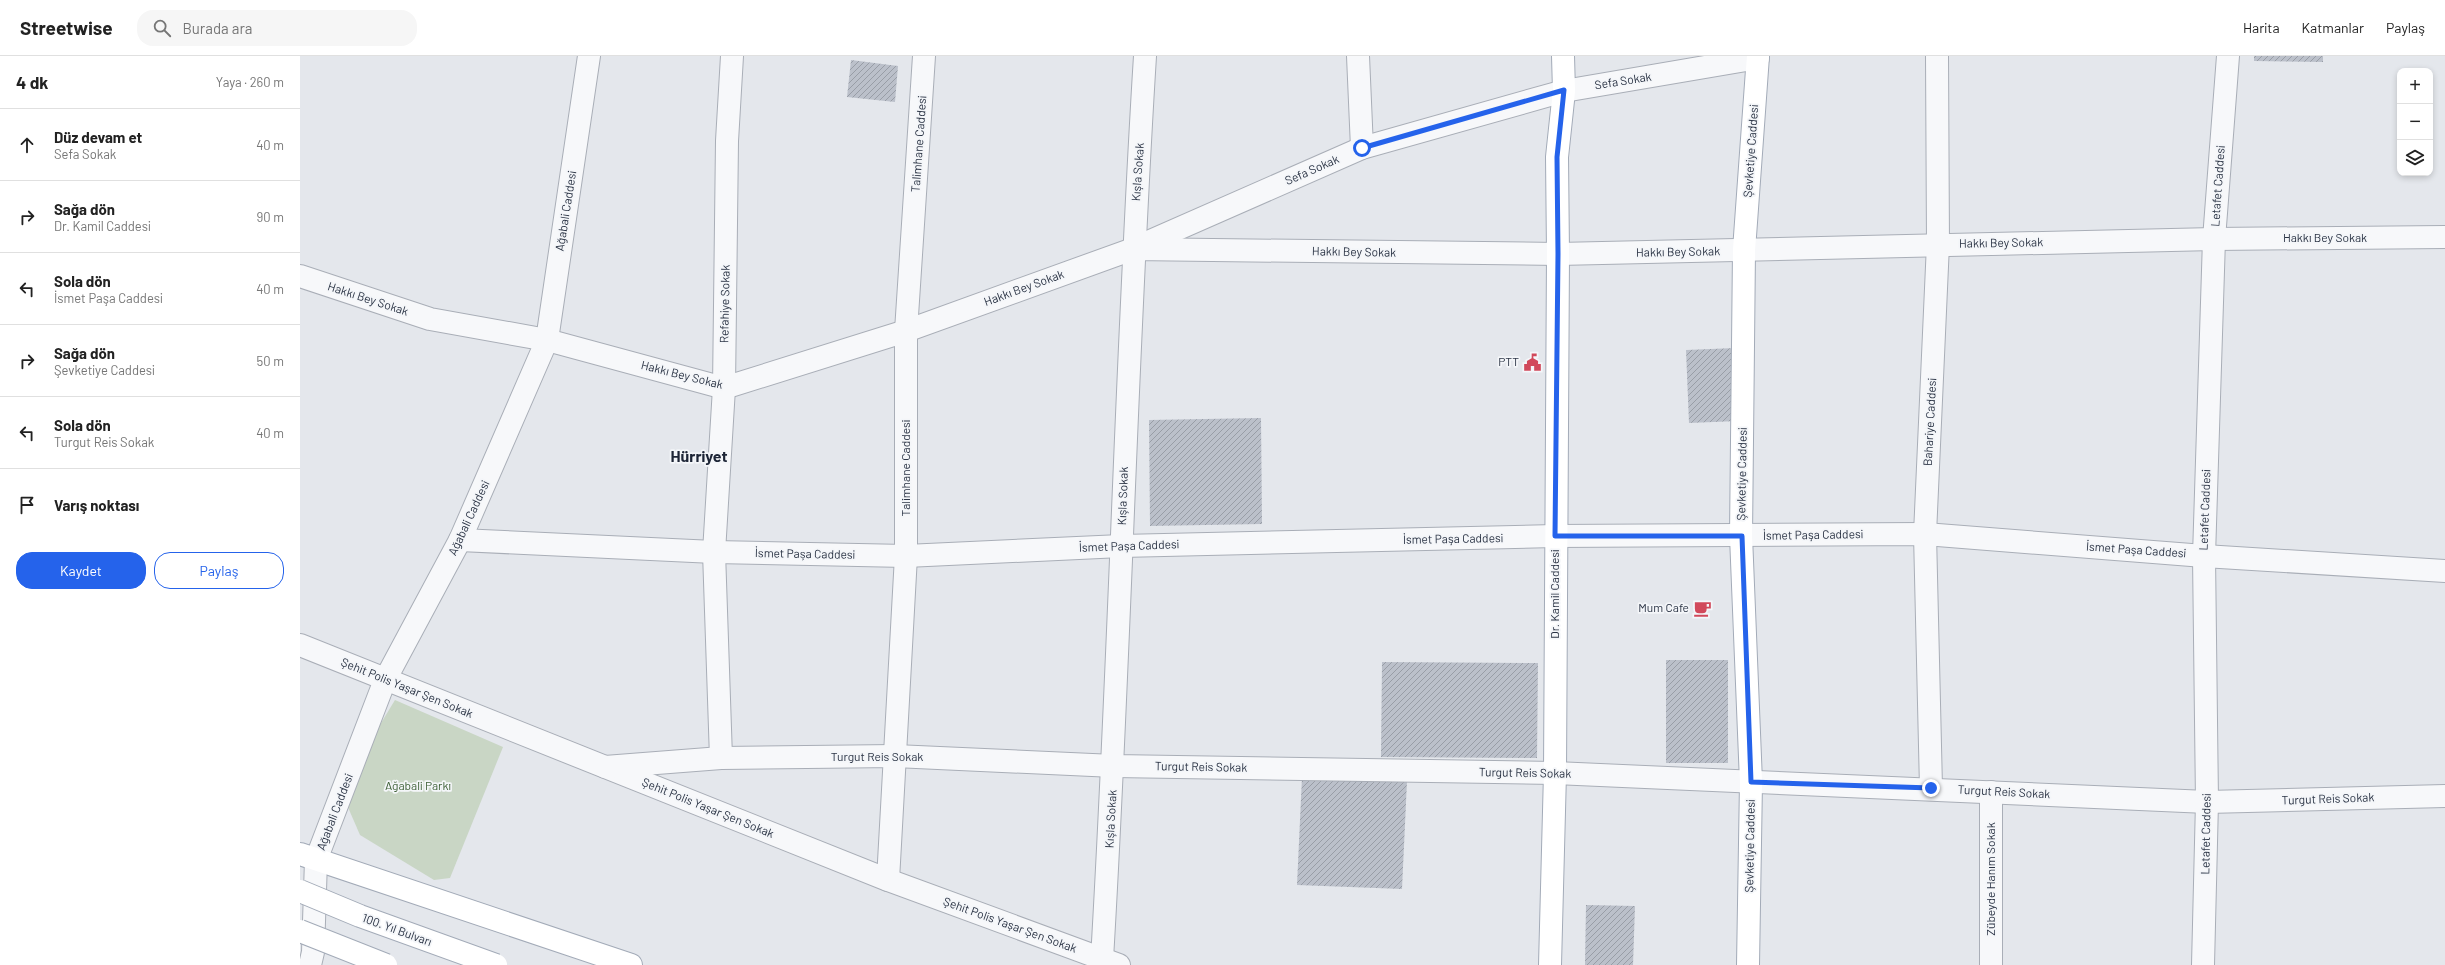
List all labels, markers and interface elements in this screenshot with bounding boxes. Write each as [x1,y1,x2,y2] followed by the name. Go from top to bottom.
[137,10,417,46] search box
[20,16,113,39] text: Streetwise
[151,17,173,39] icon: search
[183,19,253,37] text: Burada ara
[2243,19,2280,36] text: Harita
[2302,19,2364,36] text: Katmanlar
[2386,19,2425,36] text: Paylaş
[2397,68,2433,176] map controls
[2397,68,2433,104] button: +
[1593,69,1652,91] street label: Sefa Sokak
[16,72,48,92] text: 4 dk
[216,74,284,90] text: Yaya · 260 m
[908,95,928,193] street label: Talimhane Caddesi
[1740,104,1760,198] street label: Şevketiye Caddesi
[2397,104,2433,140] button: −
[54,128,142,146] text: Düz devam et
[16,134,38,156] icon: ahead
[256,137,284,153] text: 40 m
[1353,139,1371,157] route start
[2397,140,2433,176] button: layers
[1128,142,1146,202] street label: Kışla Sokak
[2207,145,2227,227] street label: Letafet Caddesi
[54,146,116,162] text: Sefa Sokak
[1282,151,1341,187] street label: Sefa Sokak
[552,170,578,252] street label: Ağabali Caddesi
[54,200,115,218] text: Sağa dön
[16,206,38,228] icon: right
[257,209,284,225] text: 90 m
[54,218,151,234] text: Dr. Kamil Caddesi
[2283,230,2367,244] street label: Hakkı Bey Sokak
[1959,234,2043,250] street label: Hakkı Bey Sokak
[1312,243,1396,259] street label: Hakkı Bey Sokak
[1636,243,1720,259] street label: Hakkı Bey Sokak
[716,265,732,343] street label: Refahiye Sokak
[982,266,1066,308] street label: Hakkı Bey Sokak
[54,272,111,290] text: Sola dön
[16,278,38,300] icon: left
[326,278,411,318] street label: Hakkı Bey Sokak
[256,281,284,297] text: 40 m
[54,290,163,306] text: İsmet Paşa Caddesi
[54,344,115,362] text: Sağa dön
[16,350,38,372] icon: right
[1522,352,1542,372] public building icon: PTT
[257,353,284,369] text: 50 m
[1498,354,1519,368] place label: PTT
[640,357,725,391] street label: Hakkı Bey Sokak
[54,362,155,378] text: Şevketiye Caddesi
[1920,378,1938,466] street label: Bahariye Caddesi
[54,416,111,434] text: Sola dön
[898,420,912,516] street label: Talimhane Caddesi
[16,422,38,444] icon: left
[256,425,284,441] text: 40 m
[1733,427,1749,521] street label: Şevketiye Caddesi
[54,434,154,450] text: Turgut Reis Sokak
[670,446,728,465] district label: Hürriyet
[1114,466,1130,525] street label: Kışla Sokak
[2196,469,2212,551] street label: Letafet Caddesi
[445,478,492,557] street label: Ağabali Caddesi
[16,494,38,516] icon: arrive
[54,496,139,514] text: Varış noktası
[1763,526,1863,542] street label: İsmet Paşa Caddesi
[1403,530,1503,546] street label: İsmet Paşa Caddesi
[1079,536,1179,554] street label: İsmet Paşa Caddesi
[2086,539,2187,559] street label: İsmet Paşa Caddesi
[755,545,855,561] street label: İsmet Paşa Caddesi
[1547,549,1561,639] street label: Dr. Kamil Caddesi
[16,552,146,589] button: Kaydet
[154,552,284,589] button: Paylaş
[1692,598,1712,618] cafe icon: Mum Cafe
[1638,600,1689,614] place label: Mum Cafe
[339,654,475,720] street label: Şehit Polis Yaşar Şen Sokak
[831,749,923,763] street label: Turgut Reis Sokak
[1155,758,1247,774] street label: Turgut Reis Sokak
[1479,764,1571,780] street label: Turgut Reis Sokak
[313,771,355,852] street label: Ağabali Caddesi
[640,774,776,840] street label: Şehit Polis Yaşar Şen Sokak
[385,778,451,792] park label: Ağabali Parkı
[1922,779,1940,797] route end
[1957,782,2051,800] street label: Turgut Reis Sokak
[1101,789,1119,849] street label: Kışla Sokak
[2281,789,2374,807] street label: Turgut Reis Sokak
[2197,793,2213,875] street label: Letafet Caddesi
[1741,799,1757,893] street label: Şevketiye Caddesi
[1983,822,1997,936] street label: Zübeyde Hanım Sokak
[942,893,1079,955] street label: Şehit Polis Yaşar Şen Sokak
[361,910,434,948] street label: 100. Yıl Bulvarı

